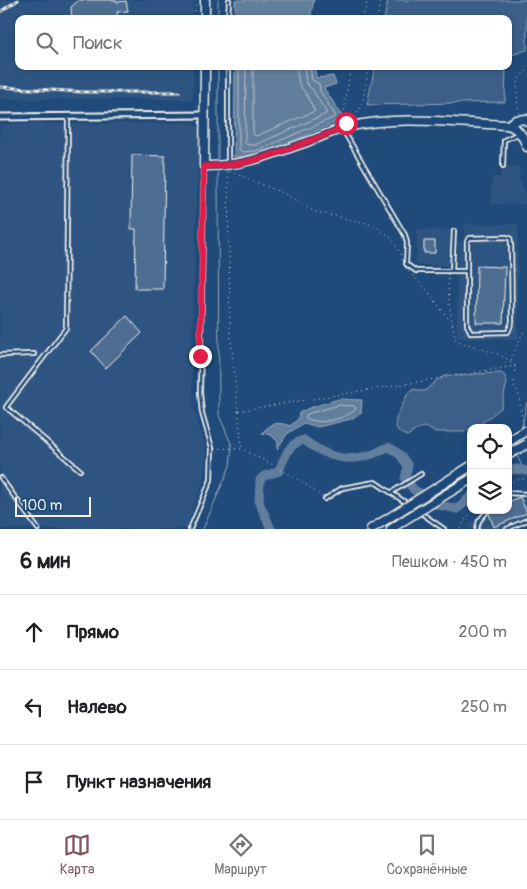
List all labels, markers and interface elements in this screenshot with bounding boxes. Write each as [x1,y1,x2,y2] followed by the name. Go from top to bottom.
[15,15,512,70] search box
[33,29,61,57] icon: search
[73,31,123,55] text: Поиск
[335,112,358,135] route start
[189,345,212,368] route end
[467,424,512,514] map controls
[467,424,512,469] button: locate
[467,469,512,514] button: layers
[15,494,91,517] scale bar
[22,497,62,514] text: 100 m
[20,548,70,575] text: 6 мин
[392,552,507,572] text: Пешком · 450 m
[20,618,48,646] icon: ahead
[67,620,119,644] text: Прямо
[459,622,507,642] text: 200 m
[20,693,48,721] icon: left
[67,695,127,719] text: Налево
[461,697,507,717] text: 250 m
[20,768,48,796] icon: arrive
[67,770,211,794] text: Пункт назначения
[60,831,95,878] tab: Карта
[214,831,267,878] tab: Маршрут
[386,831,467,878] tab: Сохранённые

